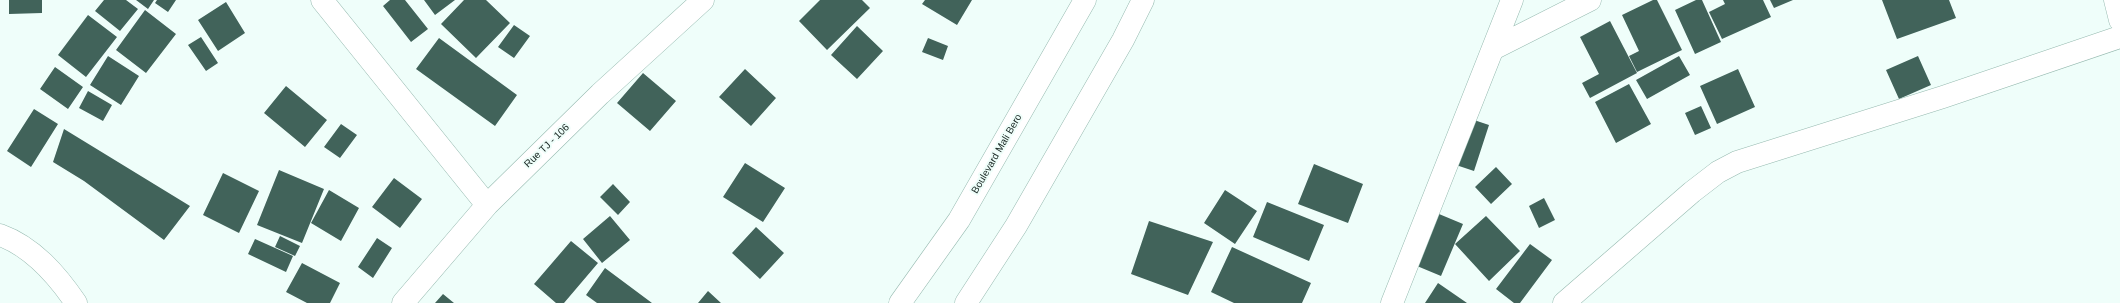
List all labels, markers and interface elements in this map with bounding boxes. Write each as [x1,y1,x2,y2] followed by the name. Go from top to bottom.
[969,112,1025,196] street label: Boulevard Mali Bero
[522,122,572,170] street label: Rue TJ - 106

